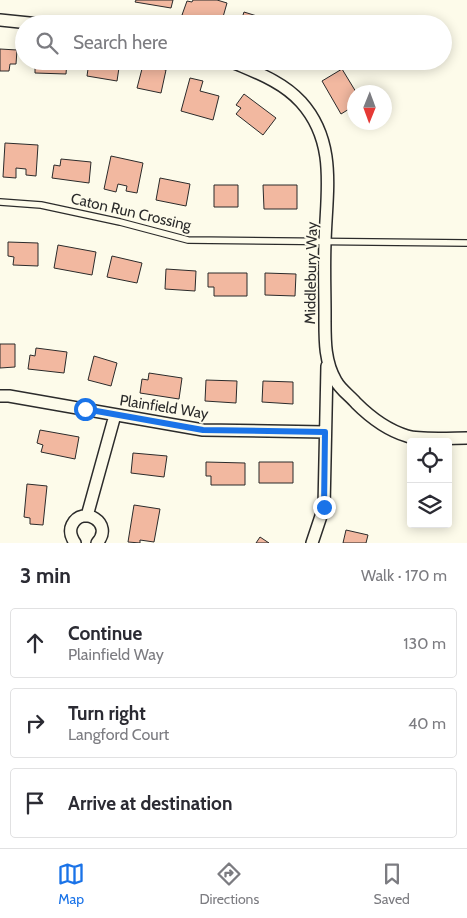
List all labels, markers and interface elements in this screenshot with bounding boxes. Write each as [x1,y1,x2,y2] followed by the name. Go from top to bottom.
[15,15,452,70] search box
[33,29,61,57] icon: search
[73,31,167,54] text: Search here
[347,85,392,130] north arrow
[69,189,194,235] street label: Caton Run Crossing
[301,221,321,325] street label: Middlebury Way
[118,391,210,423] street label: Plainfield Way
[74,398,97,421] route start
[407,438,452,528] map controls
[407,438,452,483] button: locate
[407,483,452,528] button: layers
[313,496,336,519] route end
[20,563,71,588] text: 3 min
[361,566,447,585] text: Walk · 170 m
[68,622,142,645] text: Continue
[21,629,49,657] icon: ahead
[403,634,446,653] text: 130 m
[68,645,164,664] text: Plainfield Way
[68,702,146,725] text: Turn right
[21,709,49,737] icon: right
[408,714,446,733] text: 40 m
[68,725,169,744] text: Langford Court
[21,789,49,817] icon: arrive
[68,792,232,815] text: Arrive at destination
[57,860,85,908] tab: Map
[199,860,259,908] tab: Directions
[373,860,410,908] tab: Saved

